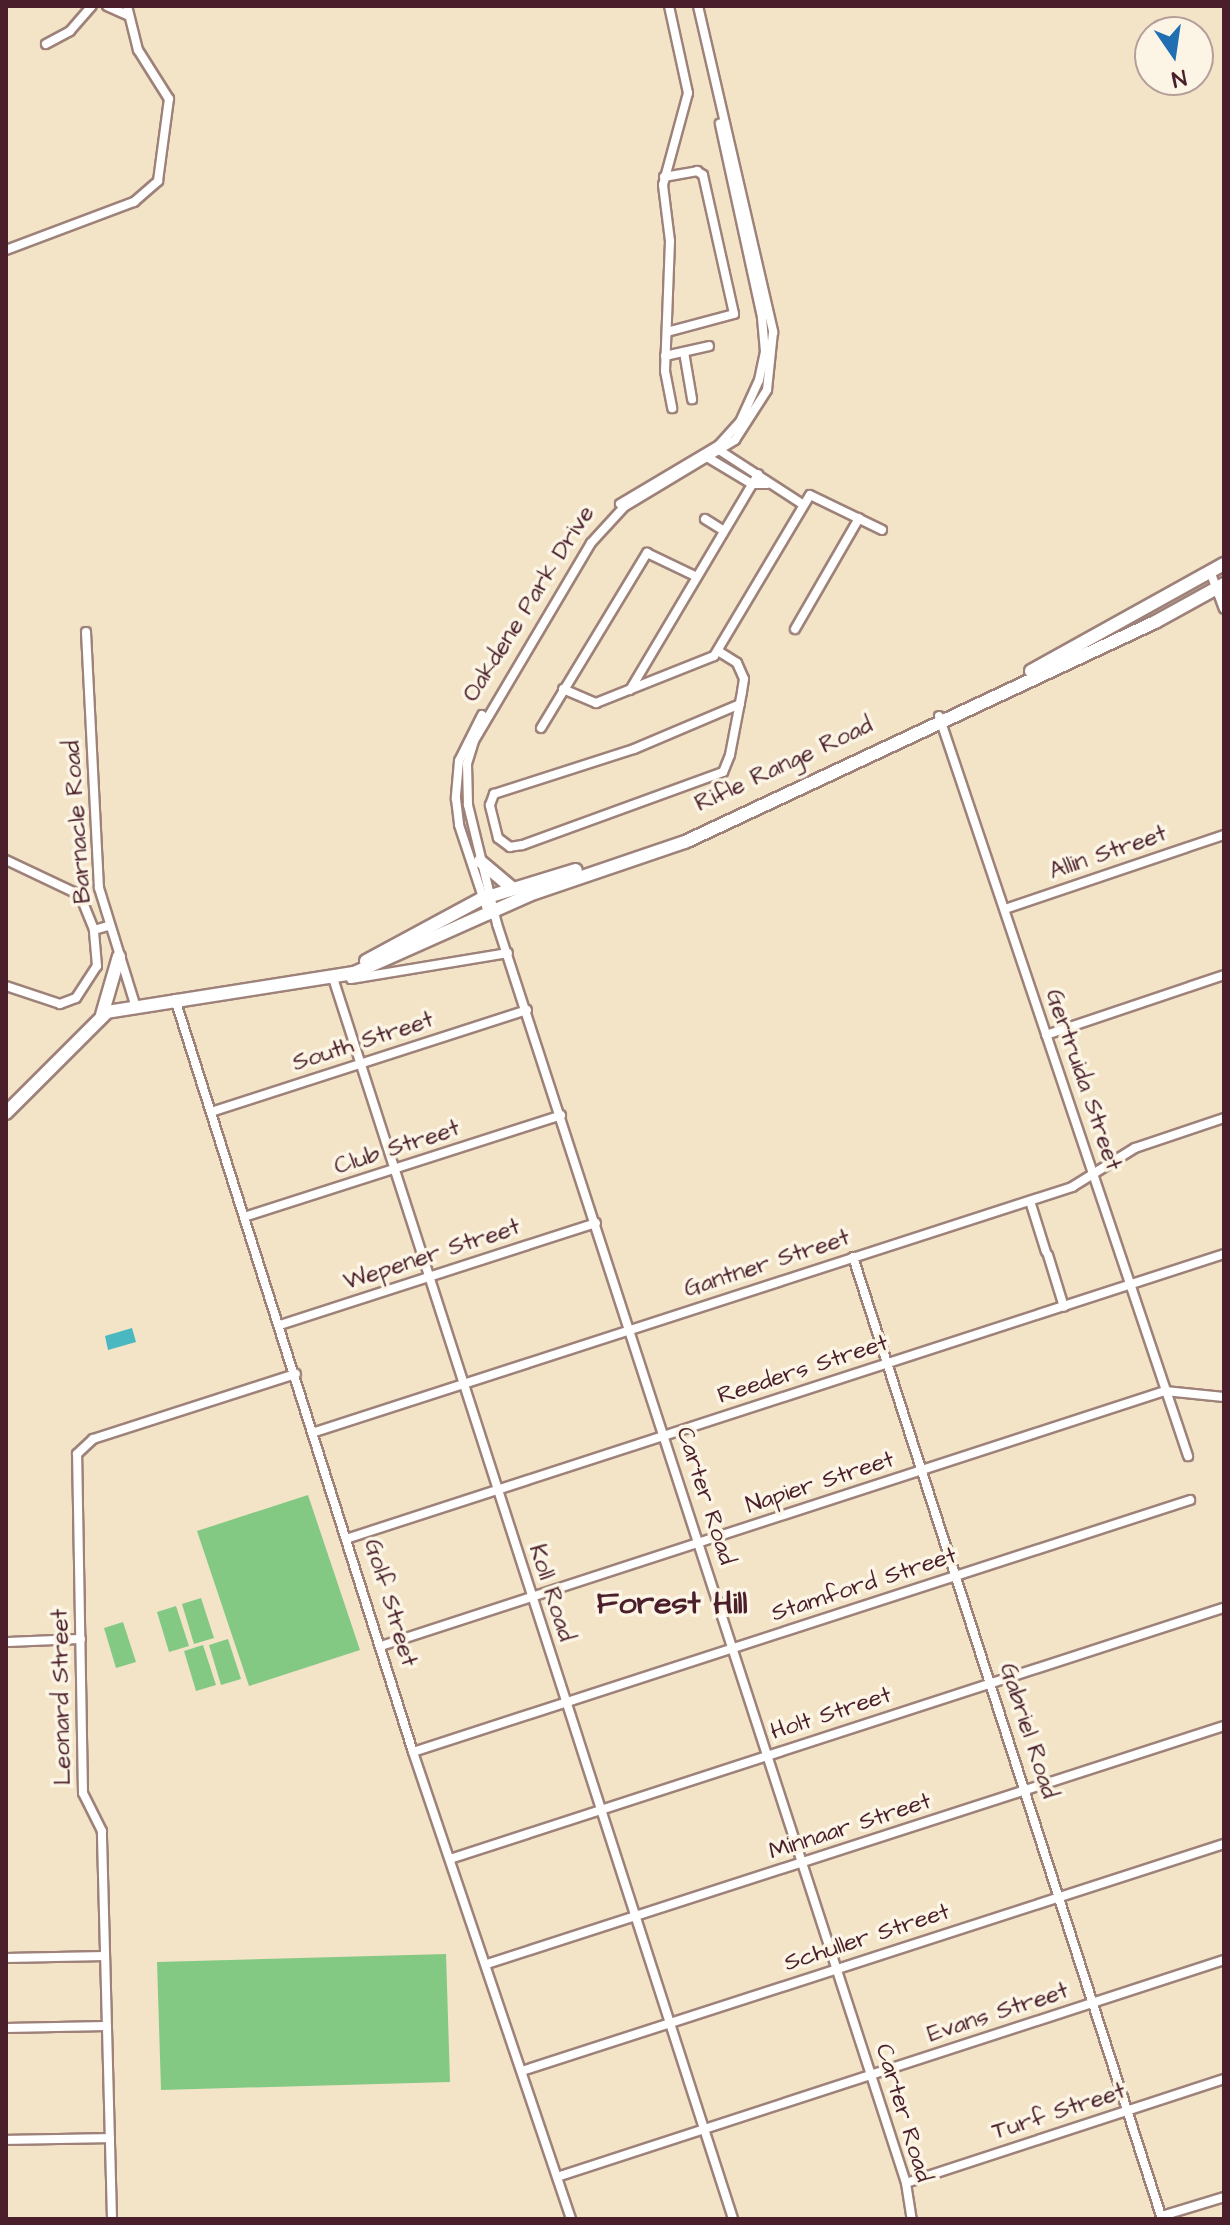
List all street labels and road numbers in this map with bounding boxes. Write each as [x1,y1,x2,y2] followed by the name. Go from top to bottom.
[457,501,601,707] street label: Oakdene Park Drive
[691,711,877,819] street label: Rifle Range Road
[58,739,98,905] street label: Barnacle Road
[1046,819,1170,887] street label: Allin Street
[1038,986,1128,1174] street label: Gertruida Street
[289,1006,437,1078] street label: South Street
[331,1114,463,1182] street label: Club Street
[340,1213,524,1297] street label: Wepener Street
[681,1224,853,1304] street label: Gantner Street
[714,1329,892,1411] street label: Reeders Street
[669,1423,741,1569] street label: Carter Road
[742,1445,898,1521] street label: Napier Street
[357,1536,423,1670] street label: Golf Street
[522,1541,580,1645] street label: Koll Road
[768,1541,960,1629] street label: Stamford Street
[46,1609,78,1785] street label: Leonard Street
[993,1660,1063,1802] street label: Gabriel Road
[767,1681,895,1747] street label: Holt Street
[765,1787,935,1867] street label: Minnaar Street
[781,1898,953,1978] street label: Schuller Street
[924,1977,1072,2049] street label: Evans Street
[868,2040,938,2186] street label: Carter Road
[989,2077,1129,2147] street label: Turf Street

